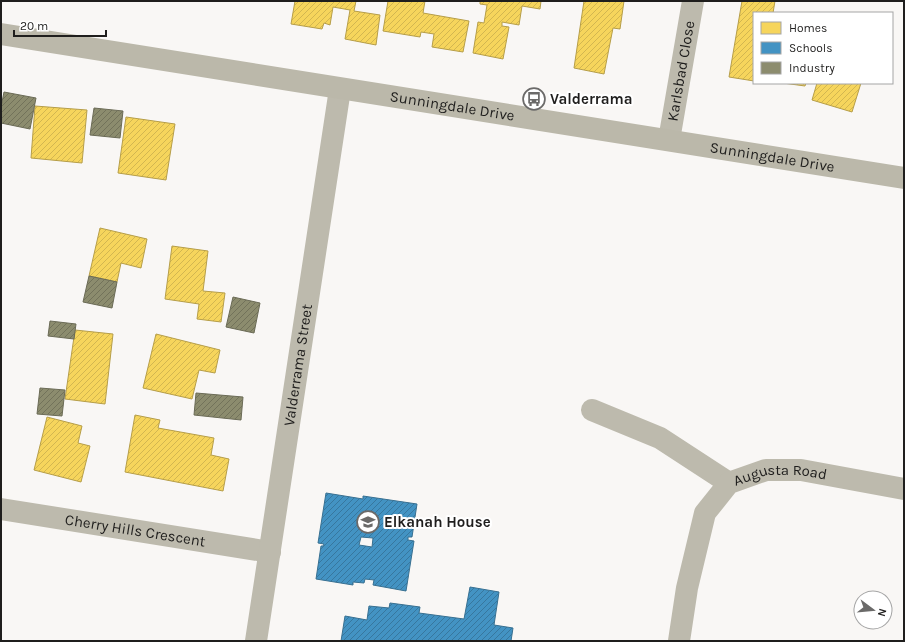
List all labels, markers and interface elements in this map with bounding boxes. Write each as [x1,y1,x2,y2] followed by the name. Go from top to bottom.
[14,12,106,38] scale bar
[753,12,893,84] legend
[20,19,48,33] text: 20 m
[663,19,698,123] street label: Karlsbad Close
[789,21,827,35] text: Homes
[789,41,832,55] text: Schools
[789,61,835,75] text: Industry
[521,86,547,112] bus stop icon: Valderrama
[389,87,516,125] street label: Sunningdale Drive
[550,90,633,108] place label: Valderrama
[709,138,836,176] street label: Sunningdale Drive
[280,303,316,427] street label: Valderrama Street
[731,461,828,490] street label: Augusta Road
[355,509,381,535] school or university icon: Elkanah House
[64,510,207,551] street label: Cherry Hills Crescent
[384,513,491,531] place label: Elkanah House
[853,590,893,630] north arrow
[875,607,889,618] text: N

